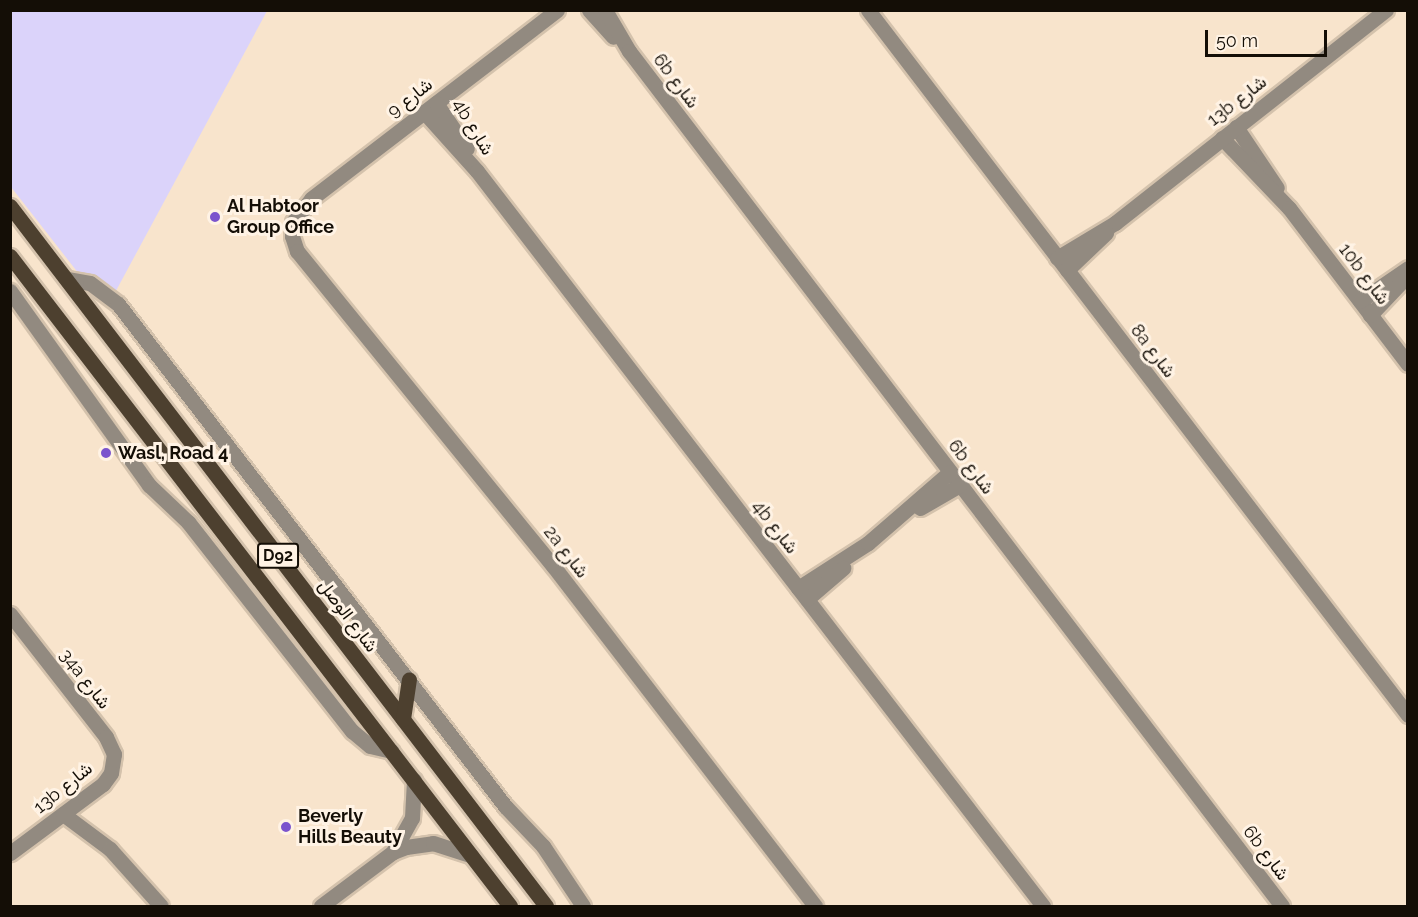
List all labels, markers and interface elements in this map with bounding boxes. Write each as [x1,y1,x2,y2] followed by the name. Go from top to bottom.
[1208,18,1330,56] scale bar
[1216,30,1258,51] text: 50 m
[648,49,704,113] street label: 6b شارع
[1203,71,1271,131] street label: 13b شارع
[383,74,437,122] street label: شارع 9
[448,95,498,159] street label: 4b شارع
[227,196,334,238] place label: Al Habtoor Group Office
[208,210,222,224] marker: Al Habtoor Group Office
[1334,239,1394,309] street label: 10b شارع
[1126,320,1180,382] street label: 8a شارع
[943,435,999,499] street label: 6b شارع
[118,442,228,464] place label: Wasl, Road 4
[99,446,113,460] marker: Wasl, Road 4
[747,496,803,558] street label: 4b شارع
[539,522,593,582] street label: 2a شارع
[257,543,299,569] road number: D92
[314,575,382,657] street label: شارع الوصل
[55,645,115,713] street label: 34a شارع
[29,758,97,818] street label: 13b شارع
[298,806,402,848] place label: Beverly Hills Beauty
[279,820,293,834] marker: Beverly Hills Beauty
[1238,821,1294,885] street label: 6b شارع

